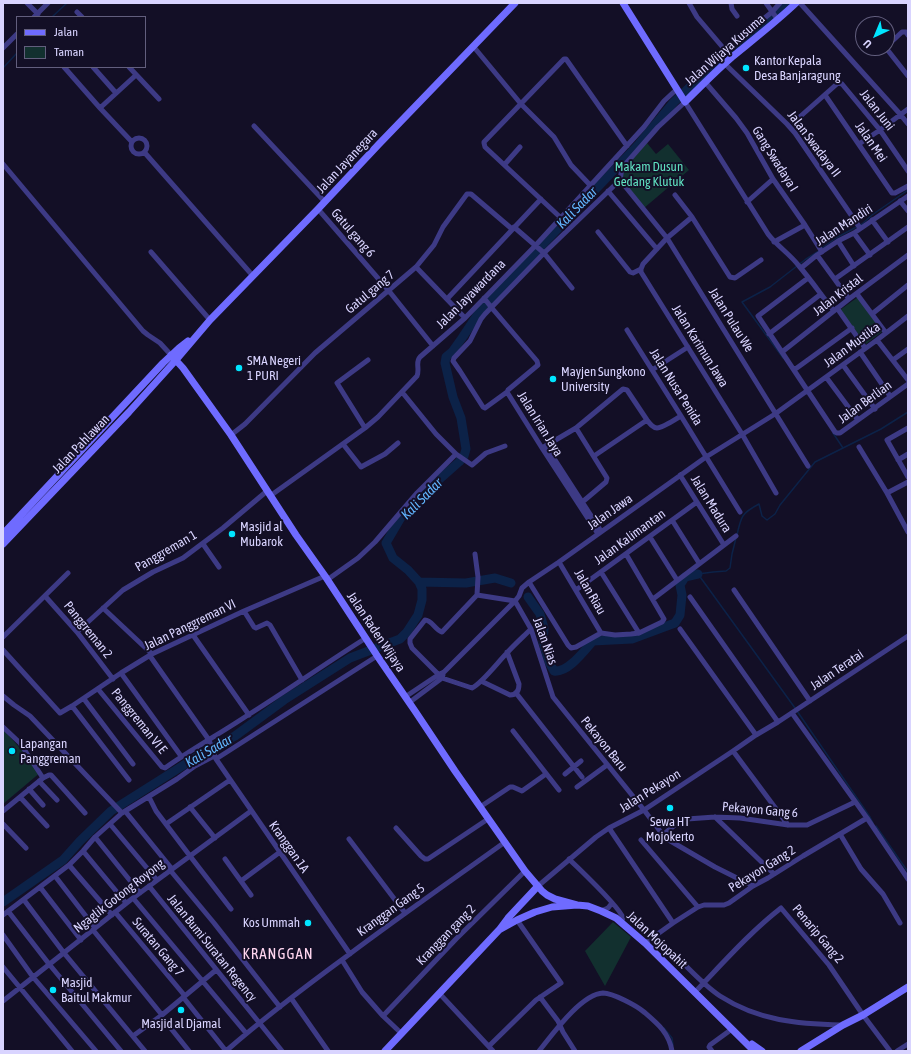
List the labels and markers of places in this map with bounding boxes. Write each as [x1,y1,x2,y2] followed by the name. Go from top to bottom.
[754,53,841,84] place label: Kantor Kepala Desa Banjaragung
[741,63,751,73] marker: Kantor Kepala Desa Banjaragung
[247,353,301,384] place label: SMA Negeri 1 PURI
[234,363,244,373] marker: SMA Negeri 1 PURI
[561,364,646,395] place label: Mayjen Sungkono University
[548,374,558,384] marker: Mayjen Sungkono University
[240,519,283,550] place label: Masjid al Mubarok
[227,529,237,539] marker: Masjid al Mubarok
[20,736,81,767] place label: Lapangan Panggreman
[7,746,17,756] marker: Lapangan Panggreman
[665,803,675,813] marker: Sewa HT Mojokerto
[646,814,694,845] place label: Sewa HT Mojokerto
[243,915,300,931] place label: Kos Ummah
[303,918,313,928] marker: Kos Ummah
[61,975,131,1006] place label: Masjid Baitul Makmur
[48,985,58,995] marker: Masjid Baitul Makmur
[176,1005,186,1015] marker: Masjid al Djamal
[141,1016,221,1032] place label: Masjid al Djamal

